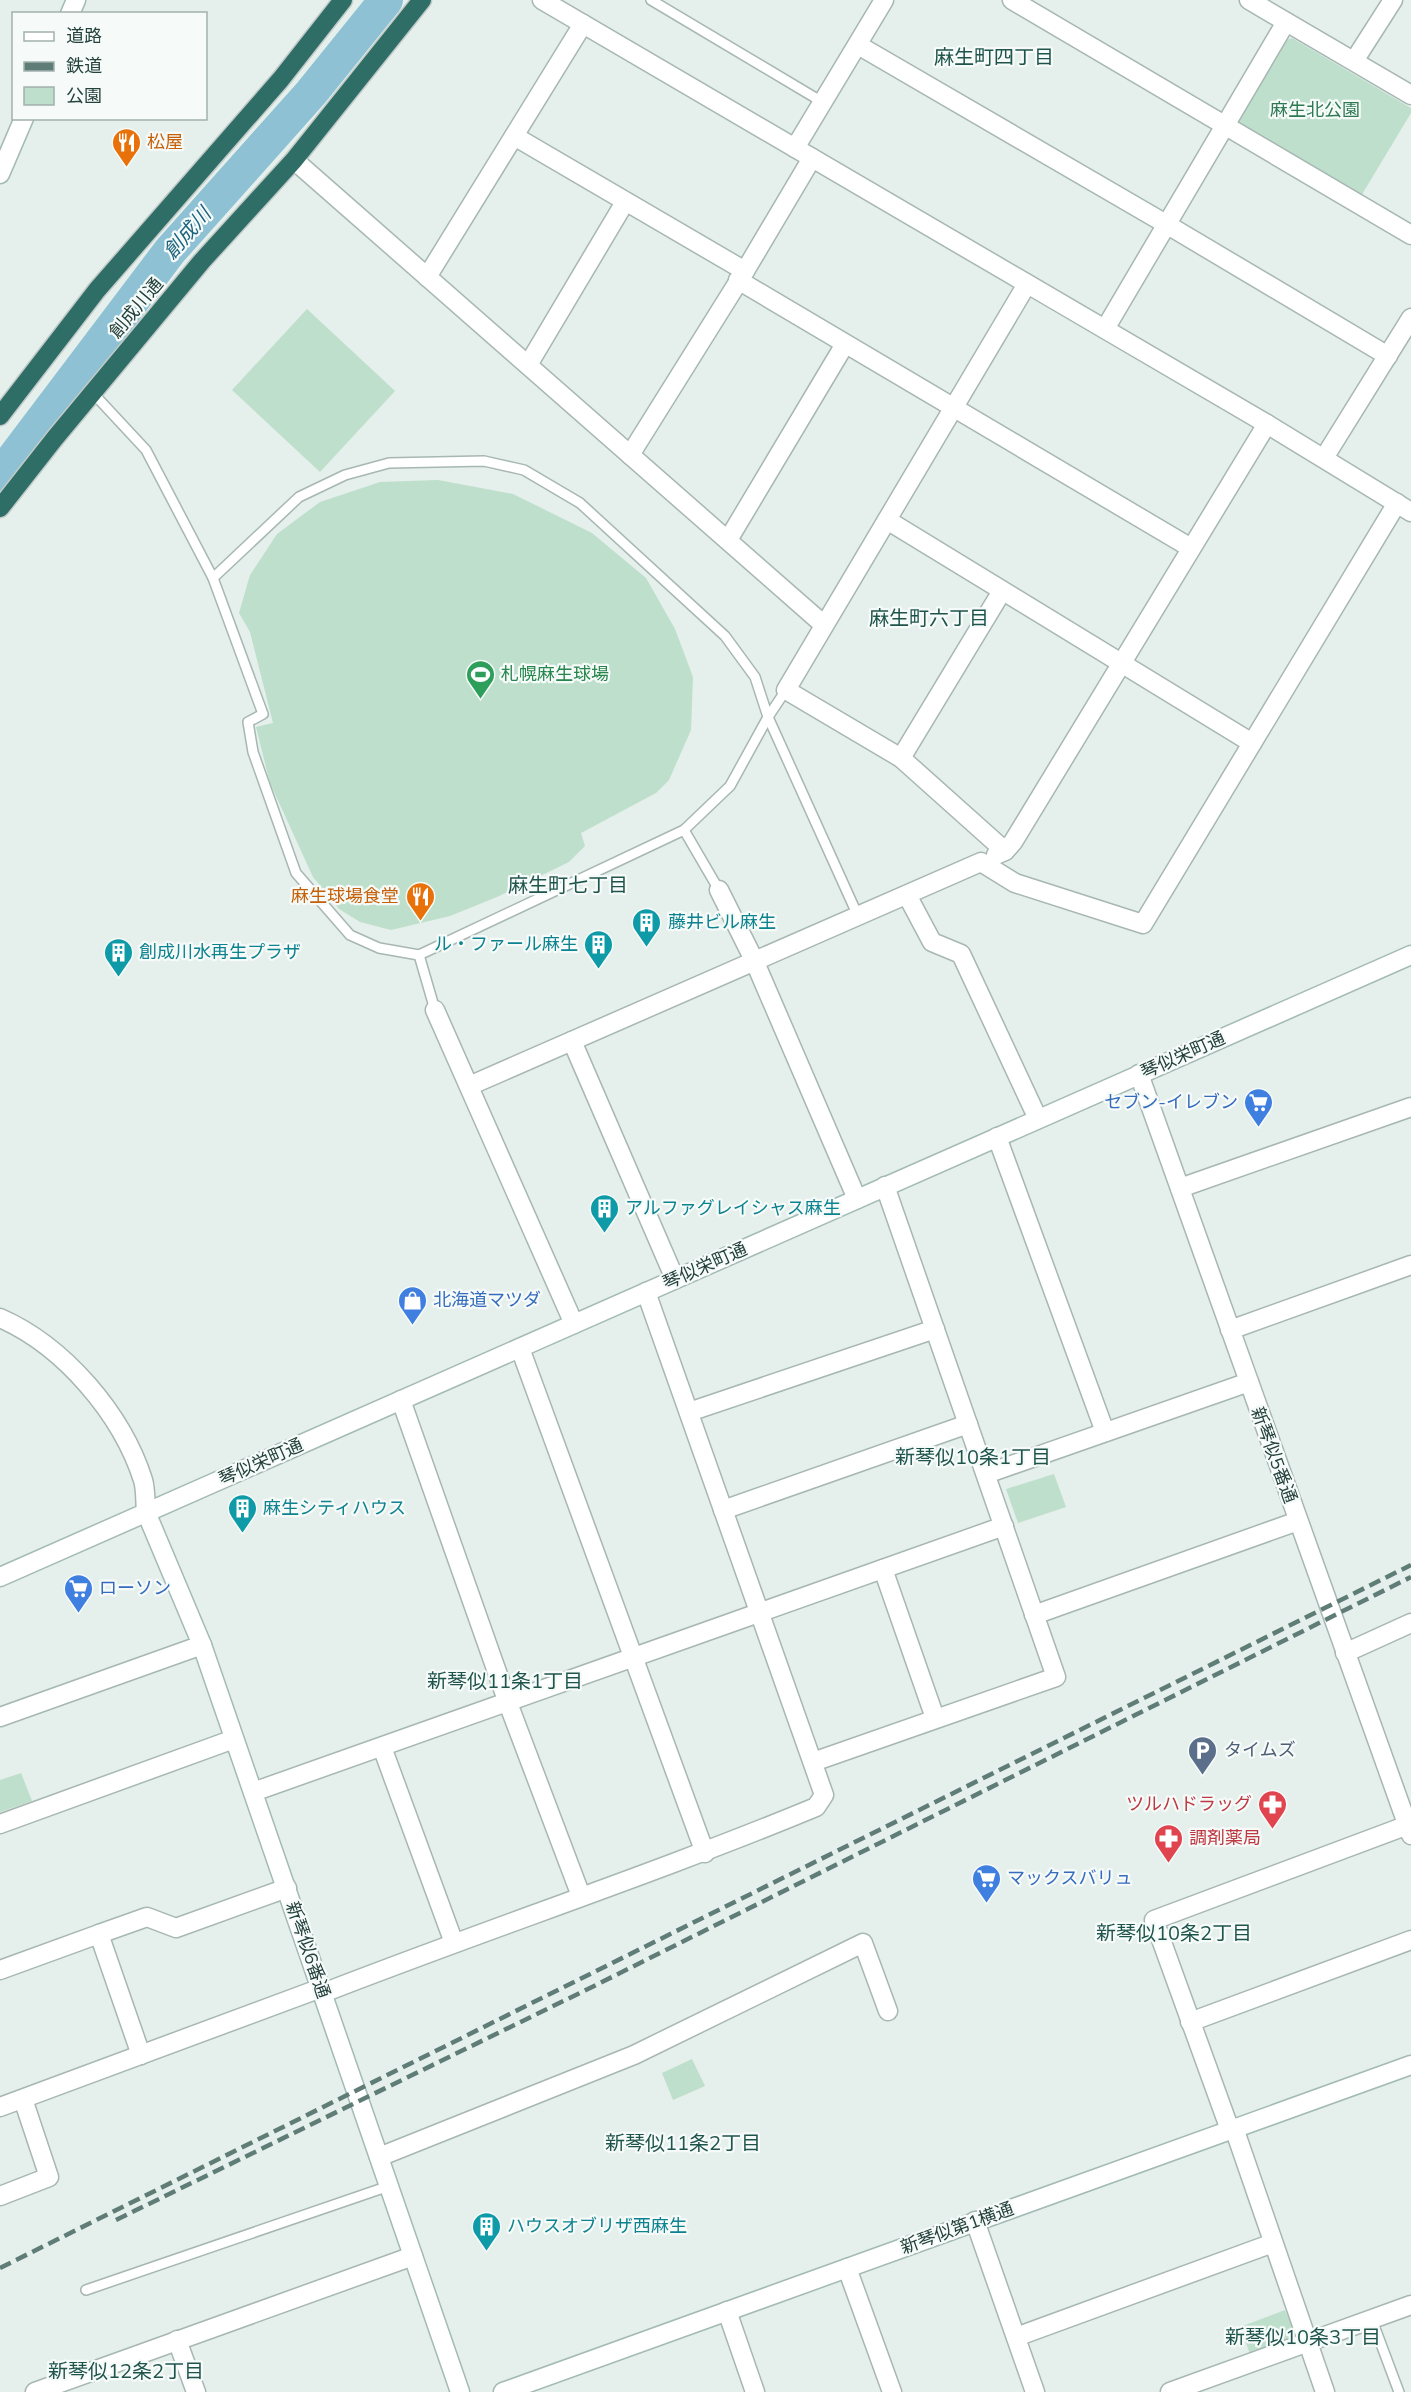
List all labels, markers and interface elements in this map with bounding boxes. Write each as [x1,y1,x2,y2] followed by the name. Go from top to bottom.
[12,12,207,120] legend
[66,24,102,47] text: 道路
[934,44,1054,69] district label: 麻生町四丁目
[66,54,102,77] text: 鉄道
[66,84,102,107] text: 公園
[1270,98,1360,121] park label: 麻生北公園
[110,126,142,168] restaurant icon: 松屋
[147,130,183,153] place label: 松屋
[158,200,217,264] water label: 創成川
[104,273,168,343] street label: 創成川通
[869,605,989,630] district label: 麻生町六丁目
[464,658,496,700] sports icon: 札幌麻生球場
[501,662,609,685] place label: 札幌麻生球場
[508,872,628,897] district label: 麻生町七丁目
[404,880,436,922] restaurant icon: 麻生球場食堂
[291,884,399,907] place label: 麻生球場食堂
[631,906,663,948] building icon: 藤井ビル麻生
[668,910,776,933] place label: 藤井ビル麻生
[583,928,615,970] building icon: ル・ファール麻生
[434,932,578,955] place label: ル・ファール麻生
[102,936,134,978] building icon: 創成川水再生プラザ
[139,940,301,963] place label: 創成川水再生プラザ
[1137,1026,1229,1083] street label: 琴似栄町通
[1243,1086,1275,1128] supermarket icon: セブン-イレブン
[1104,1090,1238,1113] place label: セブン-イレブン
[588,1192,620,1234] building icon: アルファグレイシャス麻生
[625,1196,841,1219] place label: アルファグレイシャス麻生
[659,1237,751,1294] street label: 琴似栄町通
[396,1284,428,1326] shop icon: 北海道マツダ
[433,1288,541,1311] place label: 北海道マツダ
[1246,1404,1303,1506] street label: 新琴似5番通
[215,1433,307,1490] street label: 琴似栄町通
[895,1444,1051,1469] district label: 新琴似10条1丁目
[226,1492,258,1534] building icon: 麻生シティハウス
[263,1496,406,1519] place label: 麻生シティハウス
[62,1572,94,1614] supermarket icon: ローソン
[99,1576,171,1599] place label: ローソン
[427,1668,583,1693] district label: 新琴似11条1丁目
[1187,1734,1219,1776] parking icon: タイムズ
[1224,1738,1296,1761] place label: タイムズ
[1257,1788,1289,1830] pharmacy icon: ツルハドラッグ
[1126,1792,1252,1815] place label: ツルハドラッグ
[1152,1822,1184,1864] pharmacy icon: 調剤薬局
[1189,1826,1261,1849] place label: 調剤薬局
[970,1862,1002,1904] supermarket icon: マックスバリュ
[1007,1866,1132,1889] place label: マックスバリュ
[281,1898,336,2001] street label: 新琴似6番通
[1096,1920,1252,1945] district label: 新琴似10条2丁目
[605,2130,761,2155] district label: 新琴似11条2丁目
[897,2196,1017,2259] street label: 新琴似第1横通
[470,2210,502,2252] building icon: ハウスオブリザ西麻生
[507,2214,687,2237] place label: ハウスオブリザ西麻生
[1225,2324,1381,2349] district label: 新琴似10条3丁目
[48,2358,204,2383] district label: 新琴似12条2丁目

